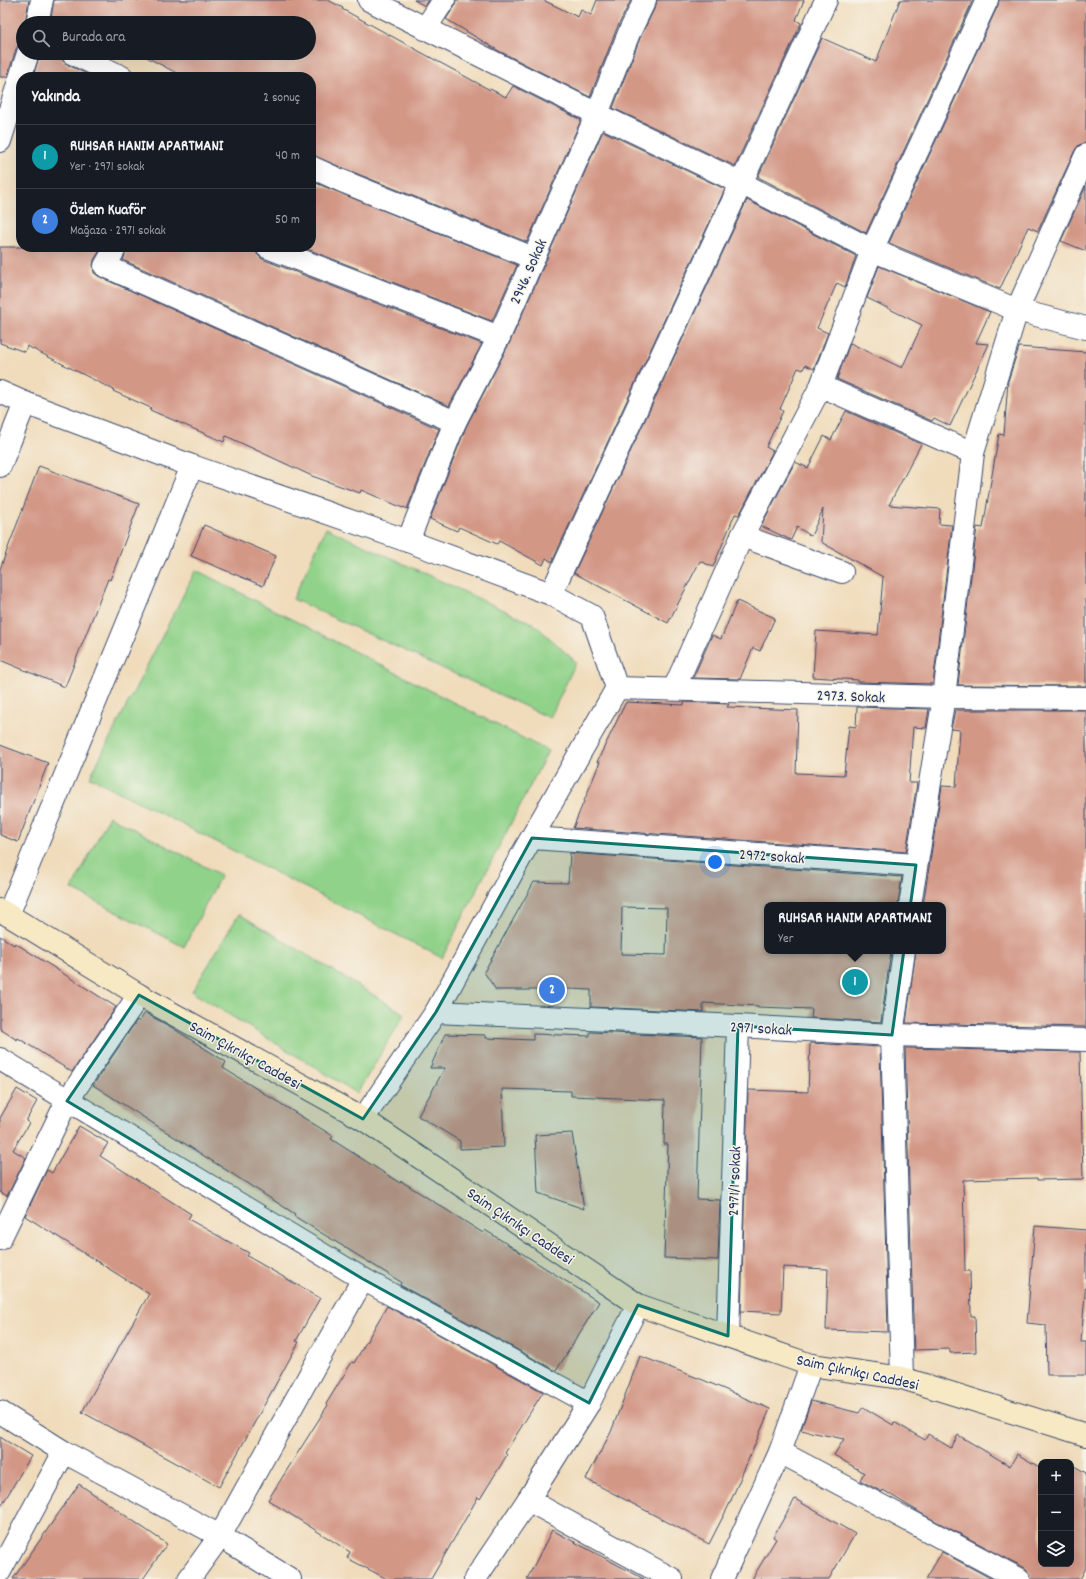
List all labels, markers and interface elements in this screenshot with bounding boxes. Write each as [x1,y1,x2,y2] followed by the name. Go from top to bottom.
[16,16,316,60] search box
[30,27,52,49] icon: search
[62,27,125,49] text: Burada ara
[32,86,80,110] text: Yakında
[263,89,300,108] text: 2 sonuç
[70,136,223,158] text: RUHSAR HANIM APARTMANI
[44,147,46,166] text: 1
[276,147,300,166] text: 40 m
[70,158,145,177] text: Yer · 2971 sokak
[70,200,146,222] text: Özlem Kuaför
[42,211,48,230] text: 2
[275,211,300,230] text: 50 m
[70,222,166,241] text: Mağaza · 2971 sokak
[505,235,554,309] street label: 2946. Sokak
[816,685,886,710] street label: 2973. Sokak
[738,844,805,871] street label: 2972 sokak
[705,852,725,872] your location
[764,902,946,954] popup
[778,908,932,930] text: RUHSAR HANIM APARTMANI
[778,930,794,949] text: Yer
[842,967,868,997] pin: 1
[539,975,565,1005] pin: 2
[185,1016,305,1096] street label: Saim Çıkrıkçı Caddesi
[729,1016,792,1043] street label: 2971 sokak
[723,1146,748,1217] street label: 2971/1 sokak
[461,1183,578,1272] street label: Saim Çıkrıkçı Caddesi
[794,1349,921,1398] street label: Saim Çıkrıkçı Caddesi
[1038,1459,1074,1567] map controls
[1038,1459,1074,1495] button: +
[1038,1495,1074,1531] button: −
[1038,1531,1074,1567] button: layers

